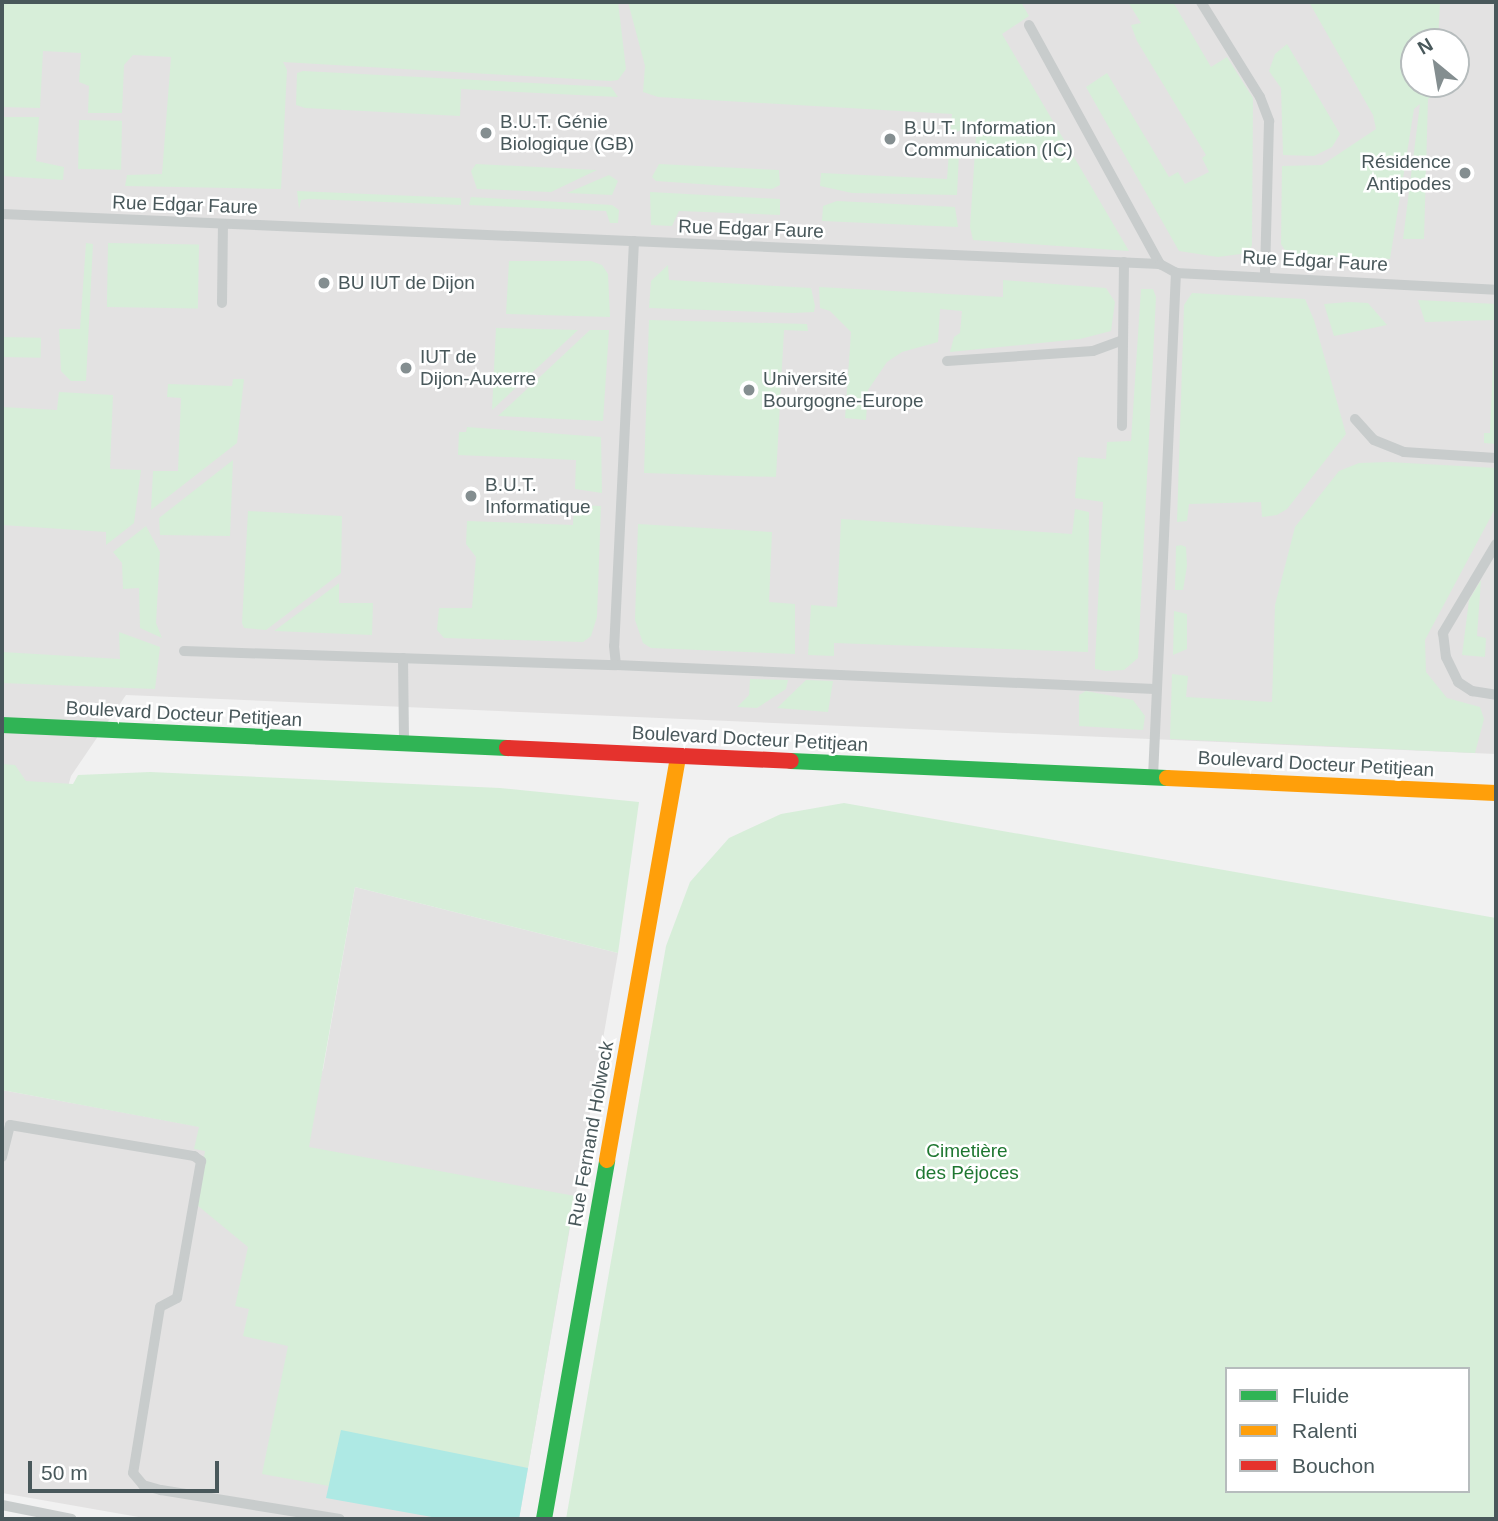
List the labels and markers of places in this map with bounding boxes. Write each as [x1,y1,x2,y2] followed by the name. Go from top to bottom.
[500,111,634,155] place label: B.U.T. Génie Biologique (GB)
[904,117,1073,161] place label: B.U.T. Information Communication (IC)
[478,125,494,141] marker: B.U.T. Génie Biologique (GB)
[882,131,898,147] marker: B.U.T. Information Communication (IC)
[1361,151,1451,195] place label: Résidence Antipodes
[1457,165,1473,181] marker: Résidence Antipodes
[338,272,475,294] place label: BU IUT de Dijon
[316,275,332,291] marker: BU IUT de Dijon
[420,346,536,390] place label: IUT de Dijon-Auxerre
[398,360,414,376] marker: IUT de Dijon-Auxerre
[763,368,924,412] place label: Université Bourgogne-Europe
[741,382,757,398] marker: Université Bourgogne-Europe
[485,474,591,518] place label: B.U.T. Informatique
[463,488,479,504] marker: B.U.T. Informatique

